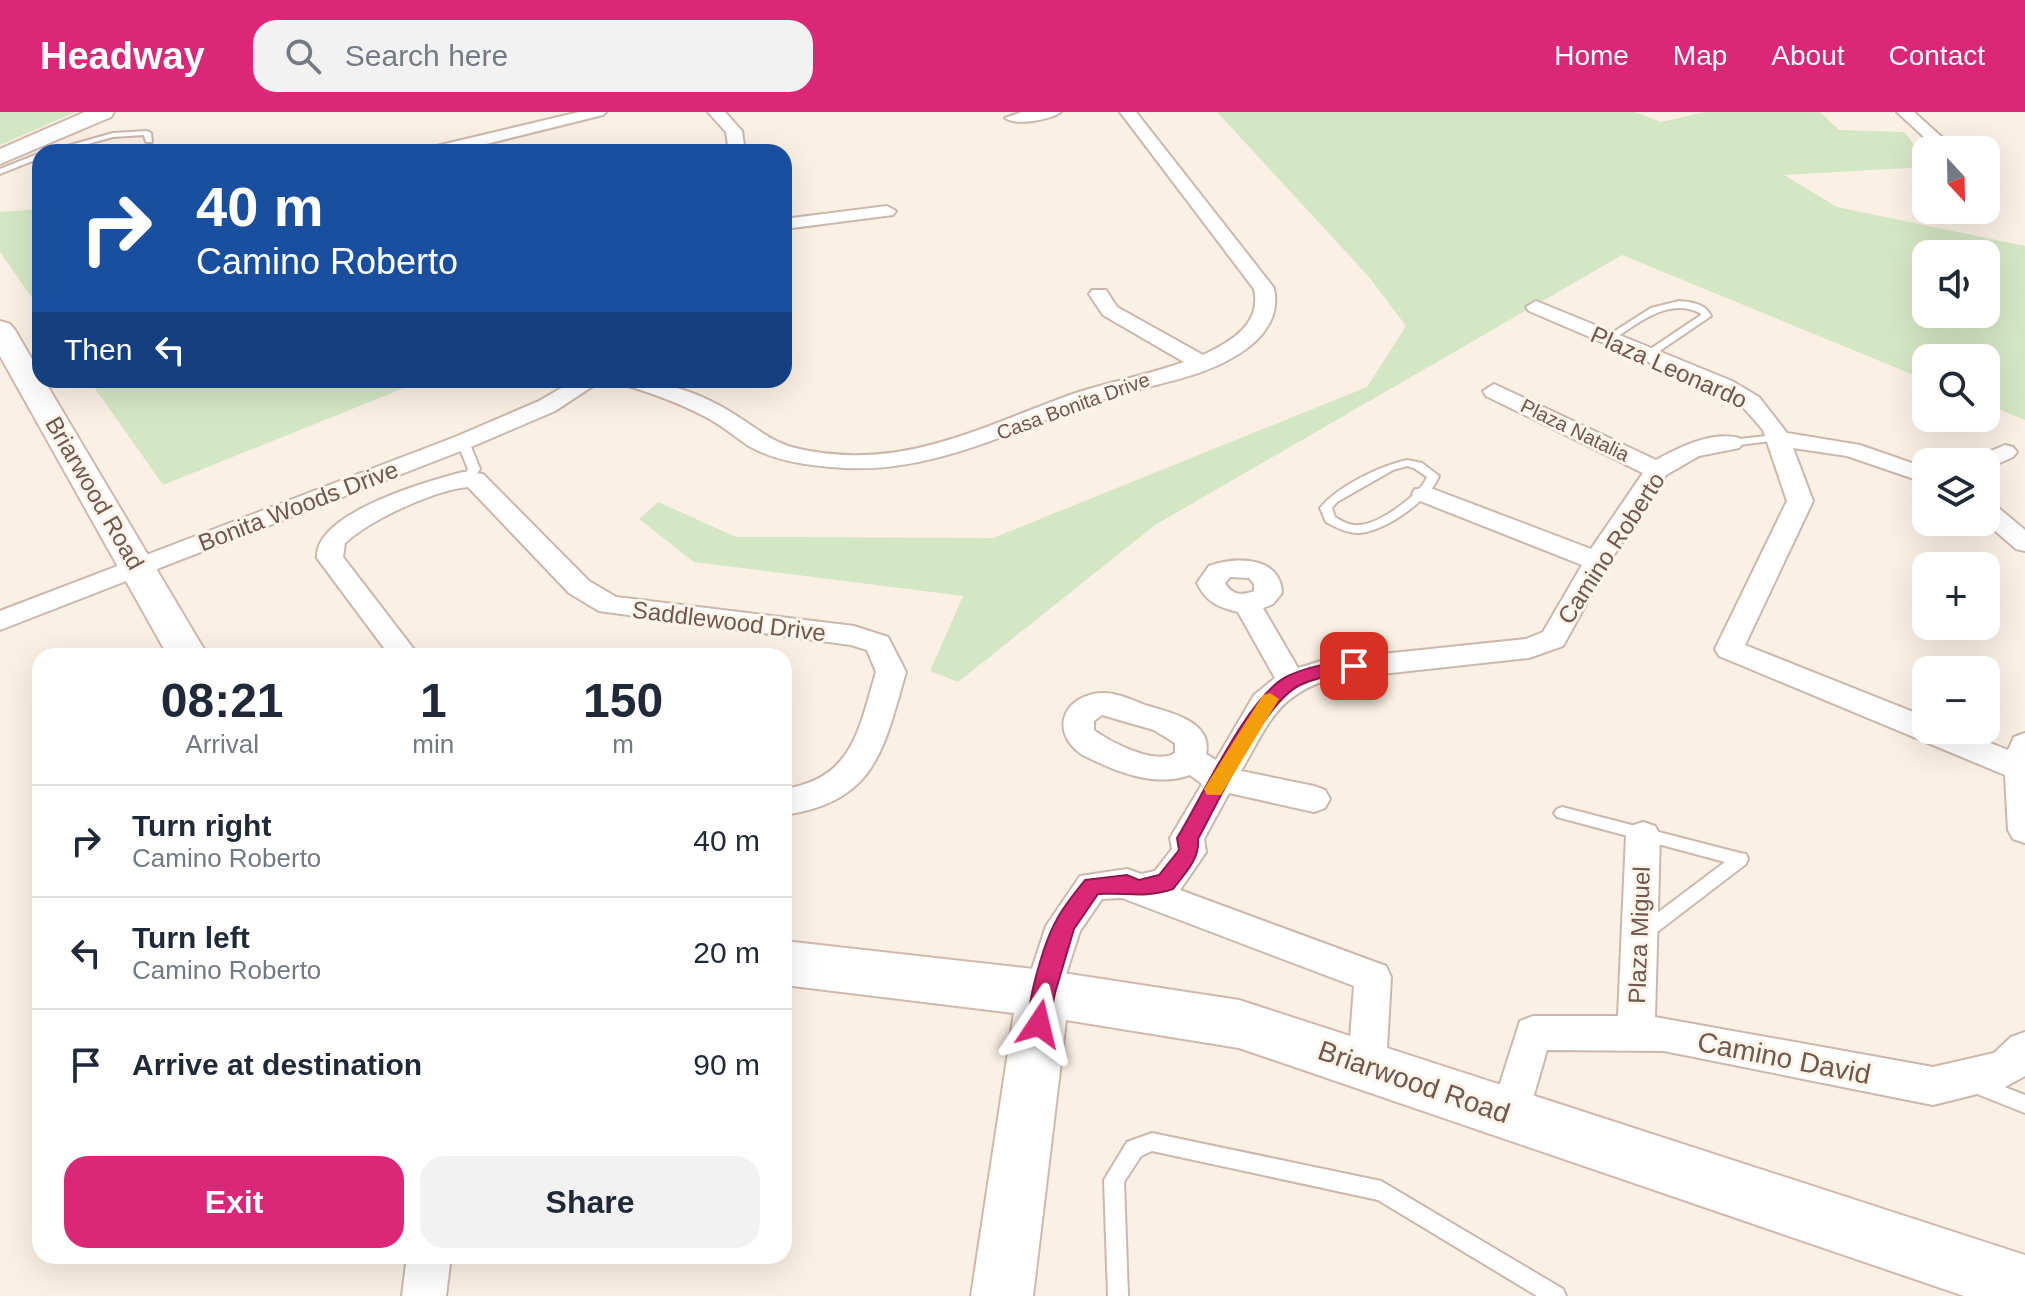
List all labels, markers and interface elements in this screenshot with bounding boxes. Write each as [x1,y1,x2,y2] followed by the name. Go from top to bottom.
[253,20,813,92] search box
[281,34,325,78] icon: search
[40,35,205,77] text: Headway
[345,39,508,72] text: Search here
[1554,40,1629,71] text: Home
[1673,40,1727,71] text: Map
[1771,40,1845,71] text: About
[1889,40,1985,71] text: Contact
[1912,136,2000,224] north arrow
[1912,136,2000,744] map controls
[196,175,324,238] text: 40 m
[64,176,168,280] icon: right
[1912,240,2000,328] button: sound
[196,241,458,282] text: Camino Roberto
[1587,320,1751,414] street label: Plaza Leonardo
[148,328,192,372] icon: left
[64,333,132,366] text: Then
[1912,344,2000,432] button: search
[994,368,1152,444] street label: Casa Bonita Drive
[1517,394,1634,466] street label: Plaza Natalia
[40,412,150,574] street label: Briarwood Road
[1912,448,2000,536] button: layers
[194,455,402,557] street label: Bonita Woods Drive
[1552,467,1670,629] street label: Camino Roberto
[1912,552,2000,640] button: +
[631,596,827,646] street label: Saddlewood Drive
[1320,632,1388,700] pin
[1332,644,1376,688] icon: arrive
[1912,656,2000,744] button: −
[161,674,284,727] text: 08:21
[420,674,447,727] text: 1
[583,674,663,727] text: 150
[185,729,259,759] text: Arrival
[412,729,454,759] text: min
[612,729,634,759] text: m
[132,809,271,842] text: Turn right
[64,819,108,863] icon: right
[693,824,760,857] text: 40 m
[132,843,321,873] text: Camino Roberto
[1623,866,1655,1004] street label: Plaza Miguel
[132,921,250,954] text: Turn left
[64,931,108,975] icon: left
[693,936,760,969] text: 20 m
[132,955,321,985] text: Camino Roberto
[997,982,1081,1066] position arrow
[1695,1026,1873,1090] street label: Camino David
[1314,1035,1514,1129] street label: Briarwood Road
[64,1043,108,1087] icon: arrive
[132,1048,422,1081] text: Arrive at destination
[693,1048,760,1081] text: 90 m
[64,1156,404,1248] button: Exit
[420,1156,760,1248] button: Share

